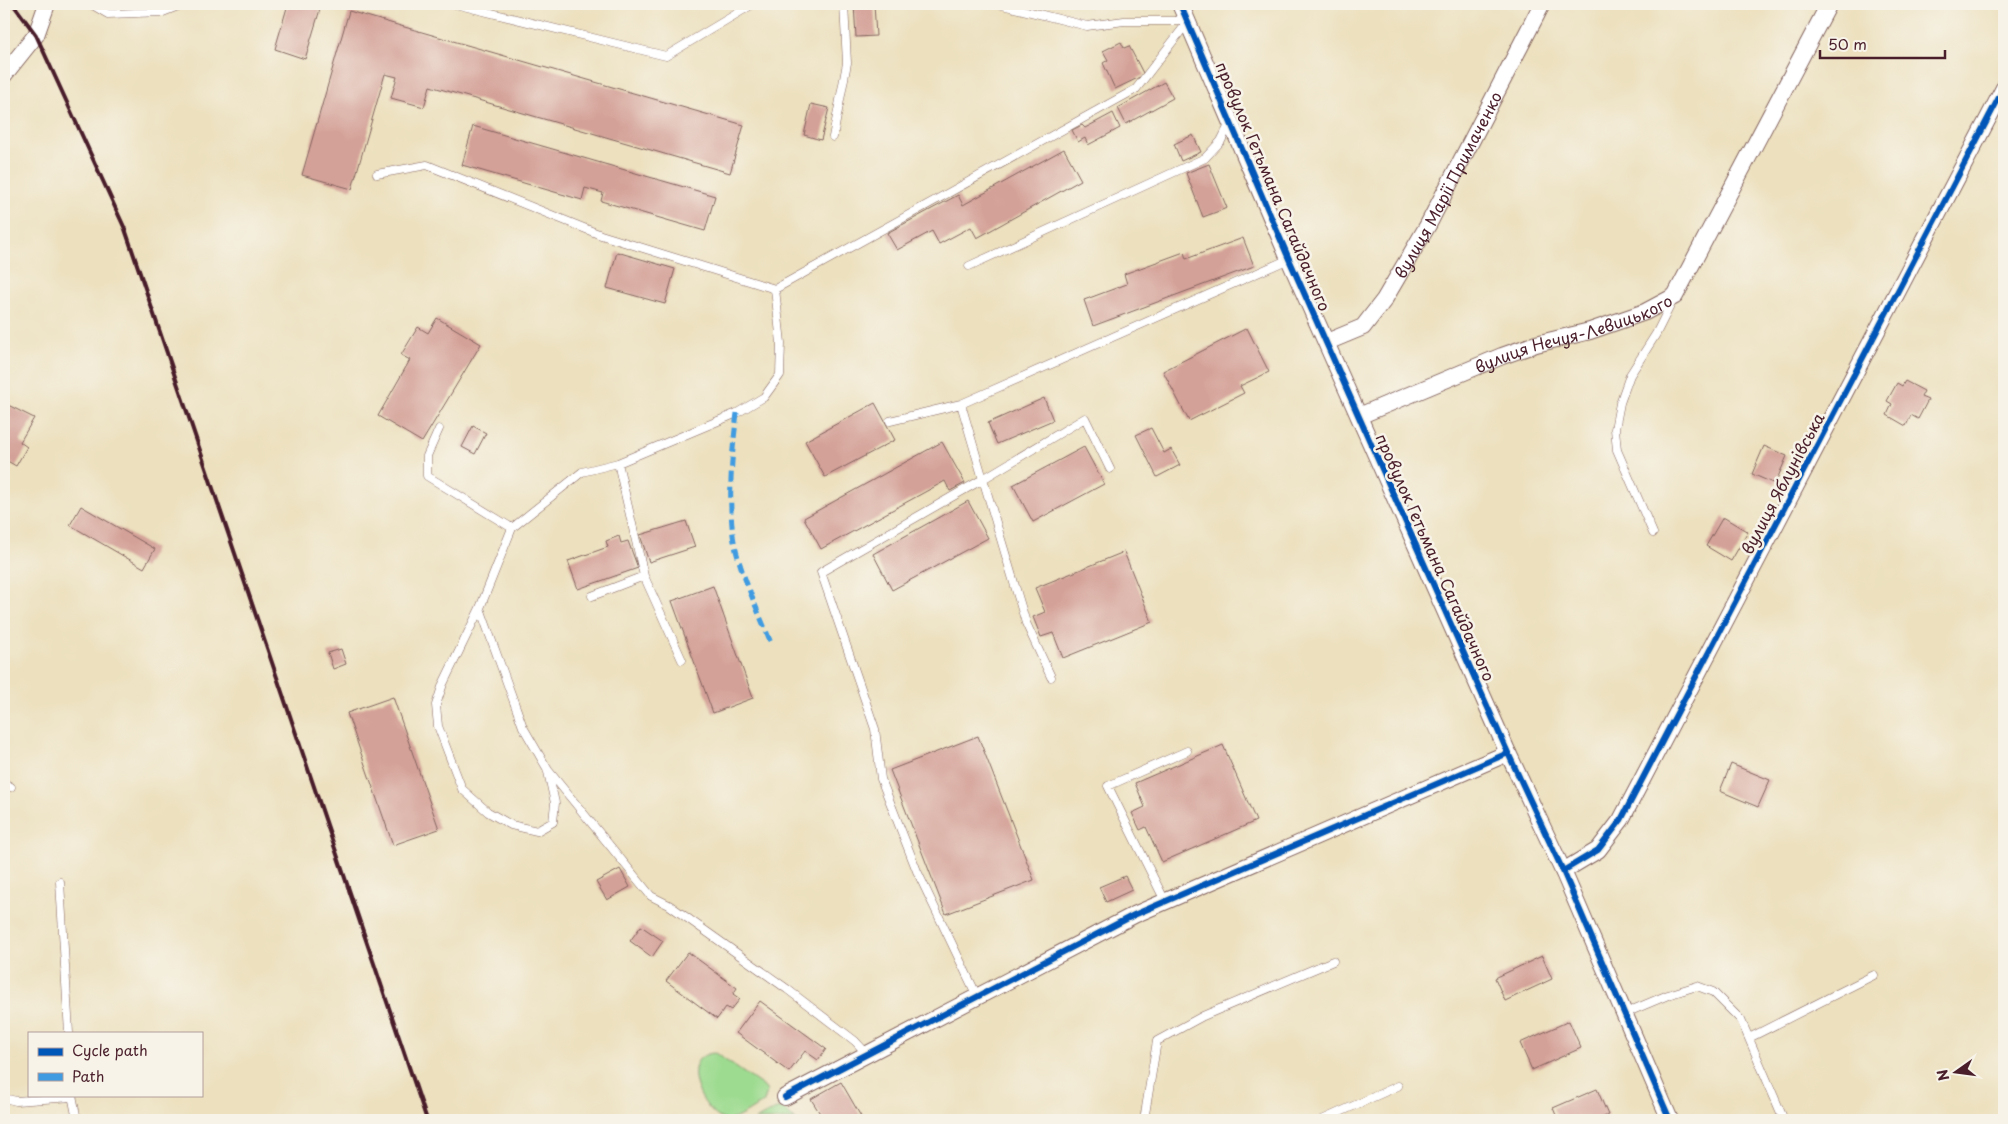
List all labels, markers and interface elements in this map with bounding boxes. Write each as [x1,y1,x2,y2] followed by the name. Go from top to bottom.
[1820,28,1946,60] scale bar
[1828,32,1867,55] text: 50 m
[1210,57,1338,315] street label: провулок Гетьмана Сагайдачного
[1388,87,1507,282] street label: вулиця Марії Примаченко
[1471,288,1676,378] street label: вулиця Нечуя-Левицького
[1735,408,1829,558] street label: вулиця Яблунівська
[1370,429,1502,685] street label: провулок Гетьмана Сагайдачного
[28,1032,202,1096] legend
[72,1038,148,1061] text: Cycle path
[1930,1046,1980,1096] north arrow
[72,1064,104,1087] text: Path
[1931,1067,1954,1083] text: N

